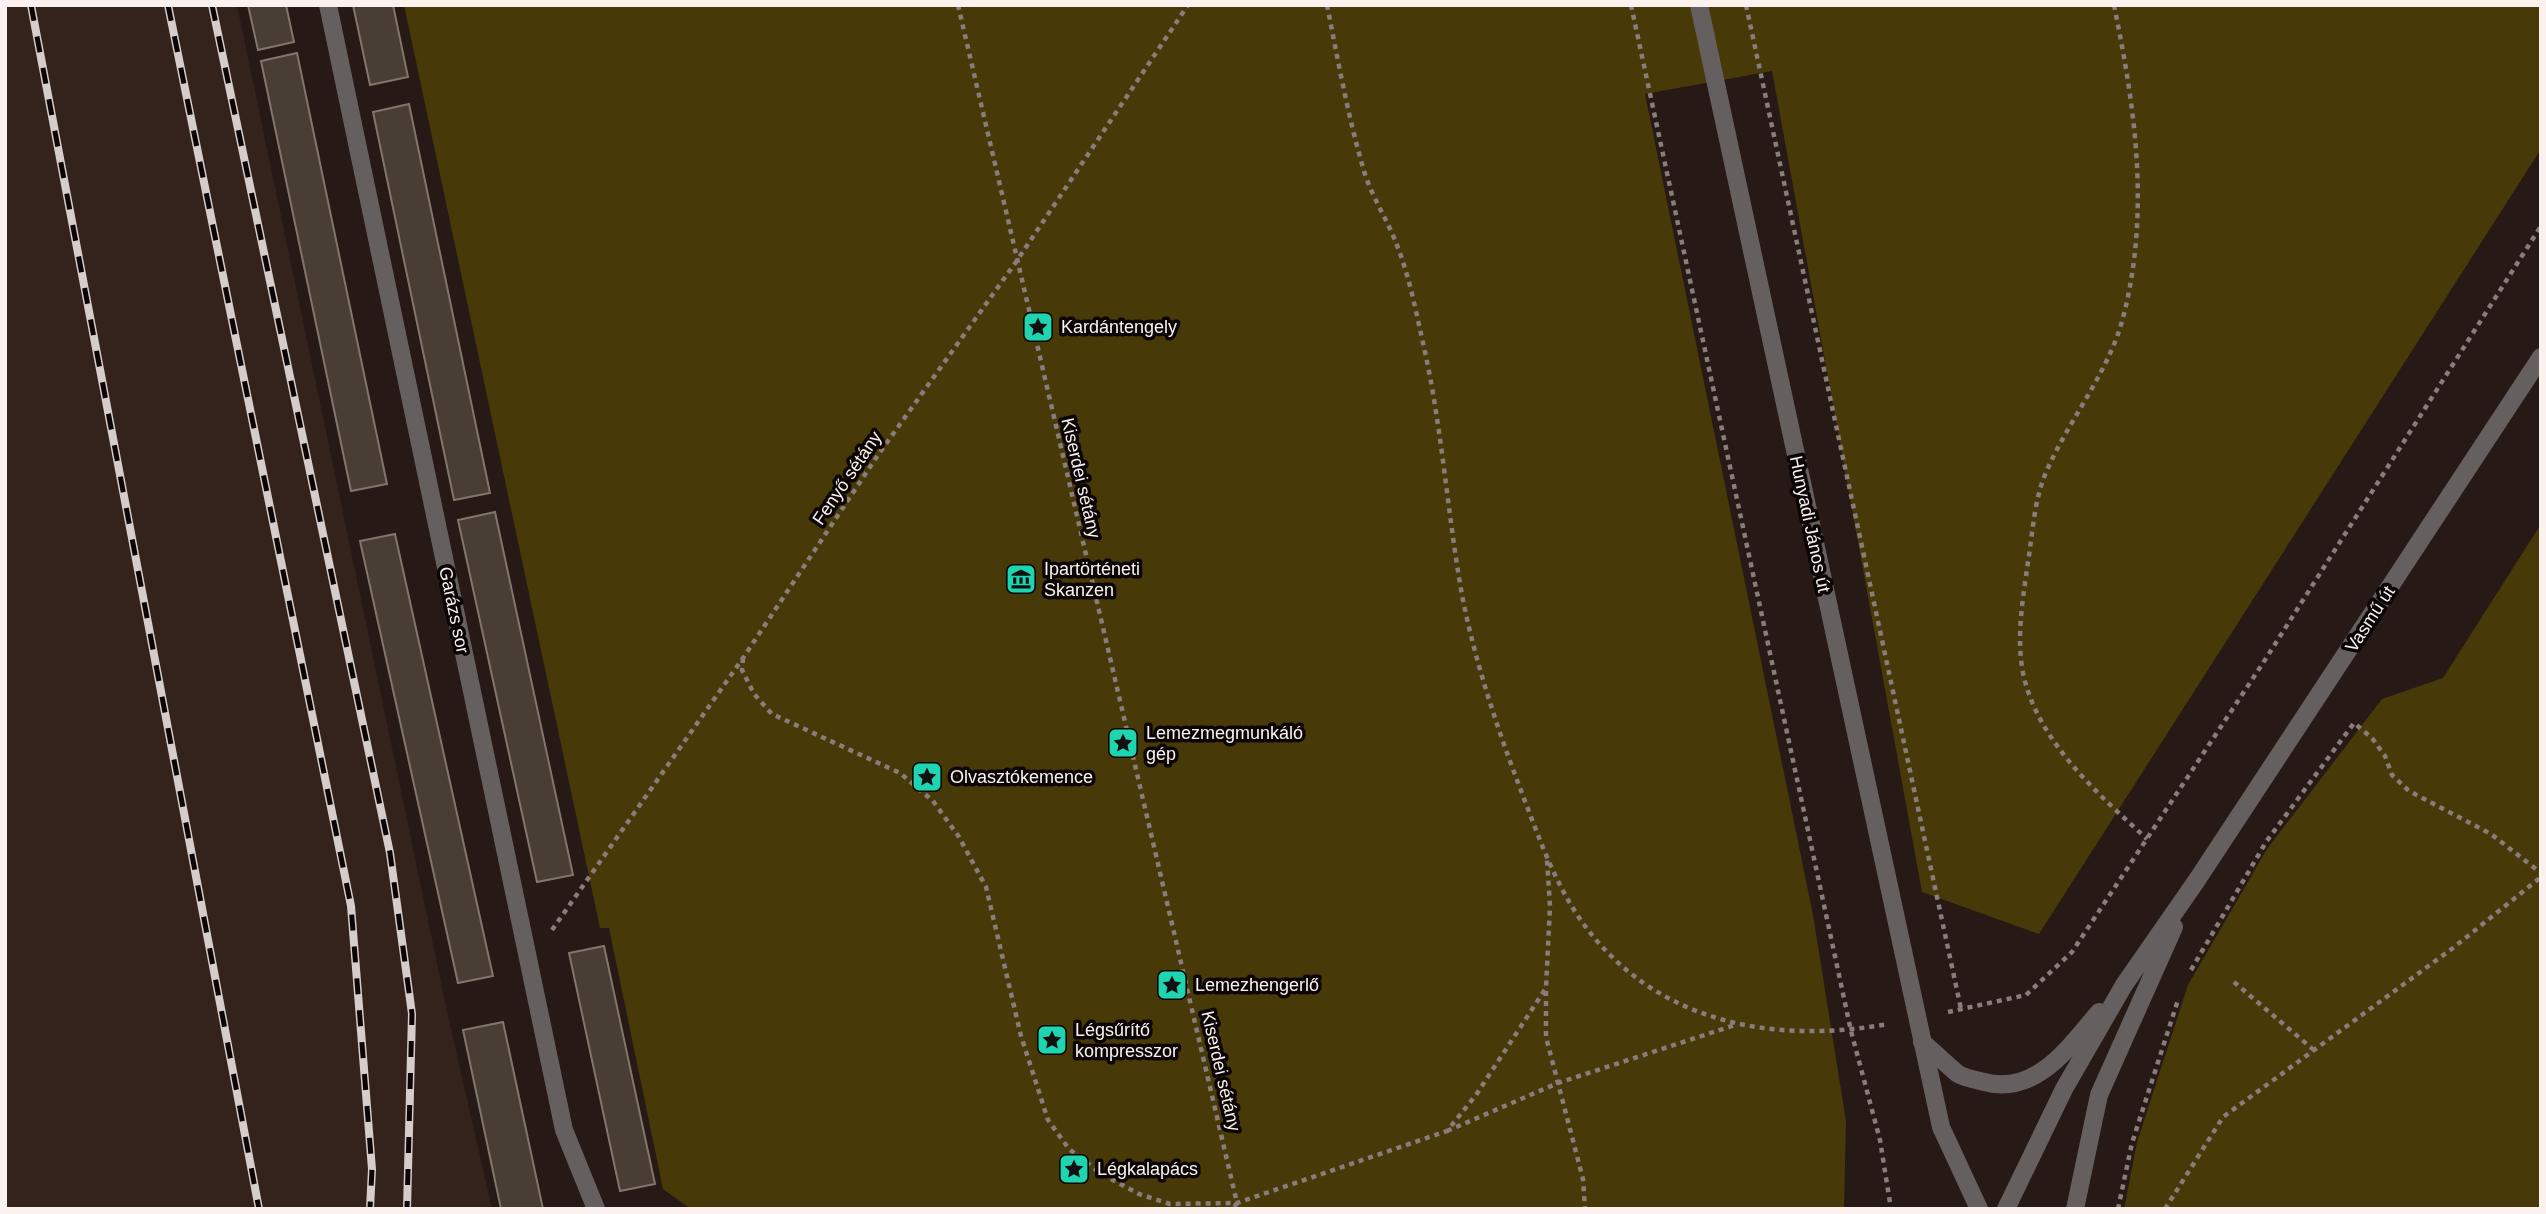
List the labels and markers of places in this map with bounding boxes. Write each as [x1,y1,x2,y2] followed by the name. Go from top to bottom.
[1021,310,1055,344] place icon: Kardántengely
[1061,317,1177,337] place label: Kardántengely
[1044,559,1140,600] place label: Ipartörténeti Skanzen
[1004,562,1038,596] museum icon: Ipartörténeti Skanzen
[1146,723,1303,764] place label: Lemezmegmunkáló gép
[1106,726,1140,760] place icon: Lemezmegmunkáló gép
[910,760,944,794] place icon: Olvasztókemence
[950,767,1093,787] place label: Olvasztókemence
[1155,968,1189,1002] place icon: Lemezhengerlő
[1195,975,1319,995] place label: Lemezhengerlő
[1075,1020,1178,1061] place label: Légsűrítő kompresszor
[1035,1023,1069,1057] place icon: Légsűrítő kompresszor
[1057,1152,1091,1186] place icon: Légkalapács
[1097,1159,1198,1179] place label: Légkalapács

